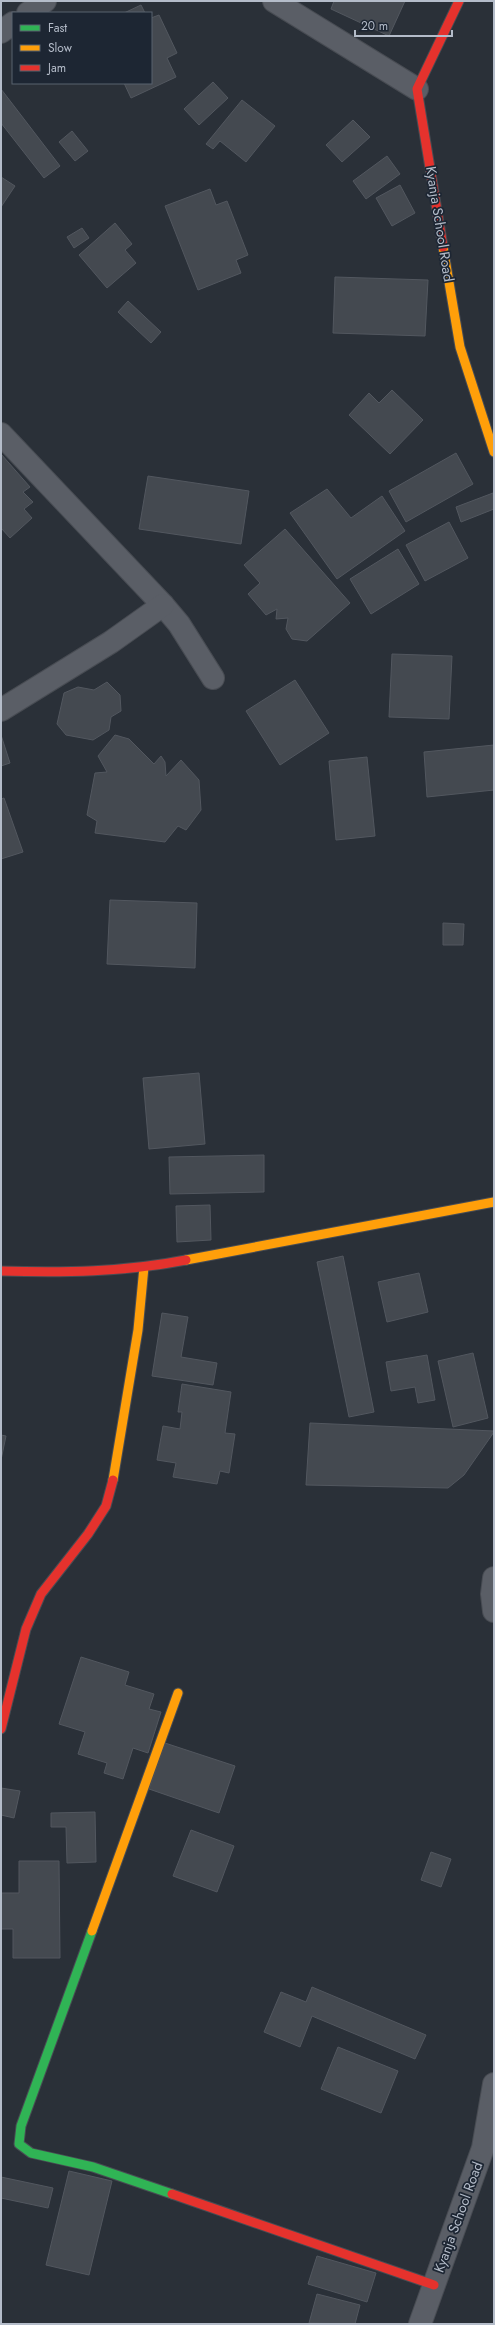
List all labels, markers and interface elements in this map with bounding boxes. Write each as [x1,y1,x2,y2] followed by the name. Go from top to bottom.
[12,12,152,84] legend
[355,12,452,38] scale bar
[361,17,388,35] text: 20 m
[48,19,67,37] text: Fast
[48,39,73,57] text: Slow
[46,59,66,77] text: Jam
[421,165,459,283] street label: Kyanja School Road
[429,2159,487,2275] street label: Kyanja School Road

